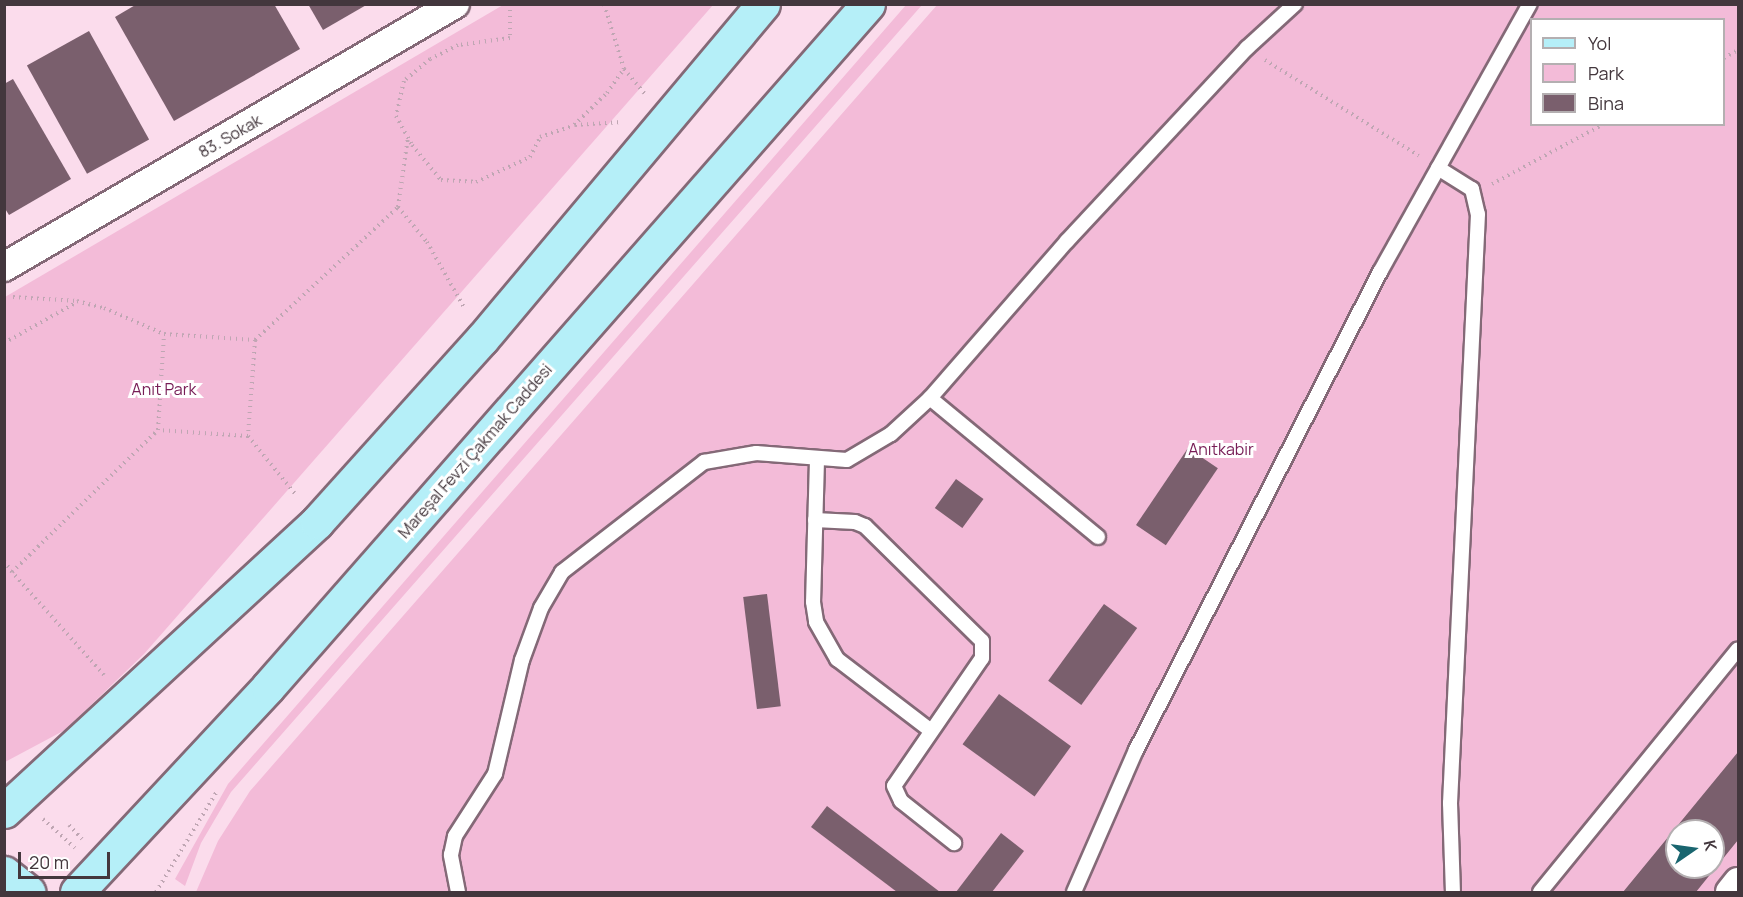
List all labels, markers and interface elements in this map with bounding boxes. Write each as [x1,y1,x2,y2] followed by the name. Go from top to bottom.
[1530,18,1725,126] legend
[1588,31,1611,55] text: Yol
[1588,61,1624,85] text: Park
[1588,91,1624,115] text: Bina
[195,110,265,162] street label: 83. Sokak
[394,360,556,542] street label: Mareşal Fevzi Çakmak Caddesi
[132,379,196,399] park label: Anıt Park
[1188,439,1254,459] park label: Anıtkabir
[1665,819,1725,879] north arrow
[1699,838,1722,853] text: K
[21,840,112,878] scale bar
[29,850,69,874] text: 20 m

